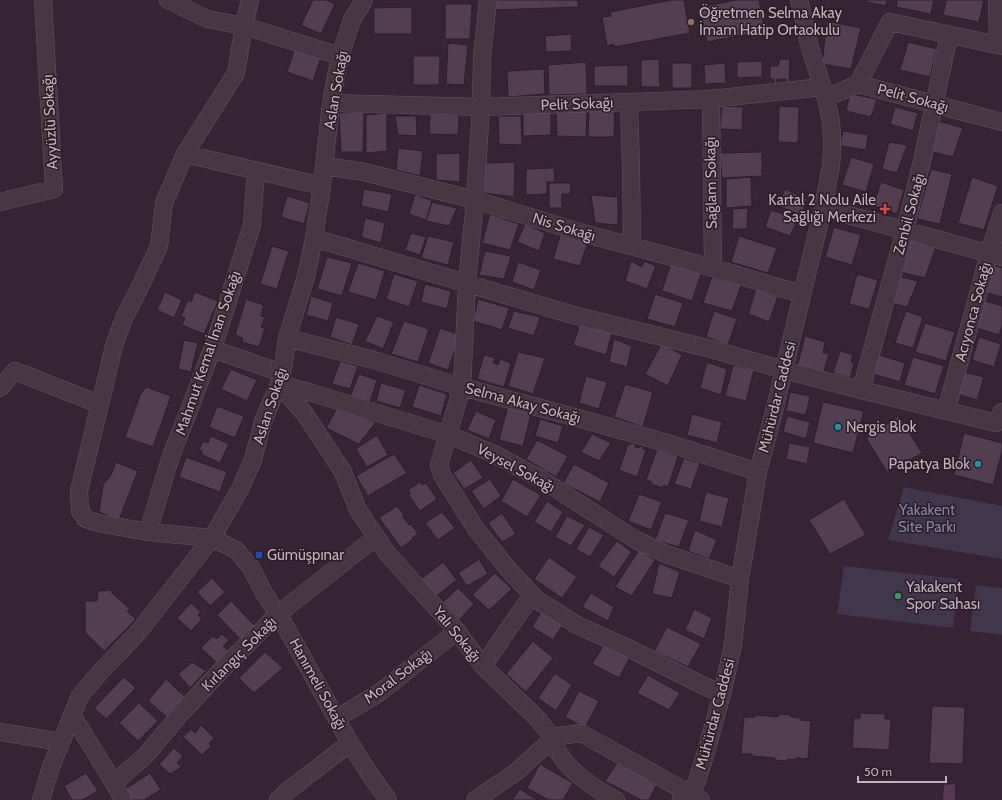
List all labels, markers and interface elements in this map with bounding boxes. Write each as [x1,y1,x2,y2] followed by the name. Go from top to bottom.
[699,4,842,39] place label: Öğretmen Selma Akay İmam Hatip Ortaokulu
[686,17,696,27] marker: Öğretmen Selma Akay İmam Hatip Ortaokulu
[320,49,352,131] street label: Aslan Sokağı
[39,74,61,170] street label: Ayyüzlü Sokağı
[876,80,950,116] street label: Pelit Sokağı
[540,94,614,114] street label: Pelit Sokağı
[701,137,721,229] street label: Sağlam Sokağı
[889,171,929,257] street label: Zenbil Sokağı
[768,191,876,226] place label: Kartal 2 Nolu Aile Sağlığı Merkezi
[879,203,891,215] marker: Kartal 2 Nolu Aile Sağlığı Merkezi
[530,209,598,245] street label: Nis Sokağı
[951,260,995,364] street label: Acıyonca Sokağı
[170,268,245,437] street label: Mahmut Kemal İnan Sokağı
[754,339,800,455] street label: Mühürdar Caddesi
[249,365,291,447] street label: Aslan Sokağı
[463,379,583,427] street label: Selma Akay Sokağı
[846,418,917,436] place label: Nergis Blok
[833,422,843,432] marker: Nergis Blok
[474,440,558,496] street label: Veysel Sokağı
[889,455,970,473] place label: Papatya Blok
[973,459,983,469] marker: Papatya Blok
[898,501,956,536] park label: Yakakent Site Parkı
[267,546,344,564] place label: Gümüşpınar
[254,550,264,560] marker: Gümüşpınar
[905,578,980,613] place label: Yakakent Spor Sahası
[893,591,903,601] marker: Yakakent Spor Sahası
[429,602,485,665] street label: Yalı Sokağı
[198,613,280,695] street label: Kırlangıç Sokağı
[285,635,351,733] street label: Hanımeli Sokağı
[360,645,436,707] street label: Moral Sokağı
[692,657,738,771] street label: Mühürdar Caddesi
[858,758,946,784] scale bar
[864,764,892,779] text: 50 m

